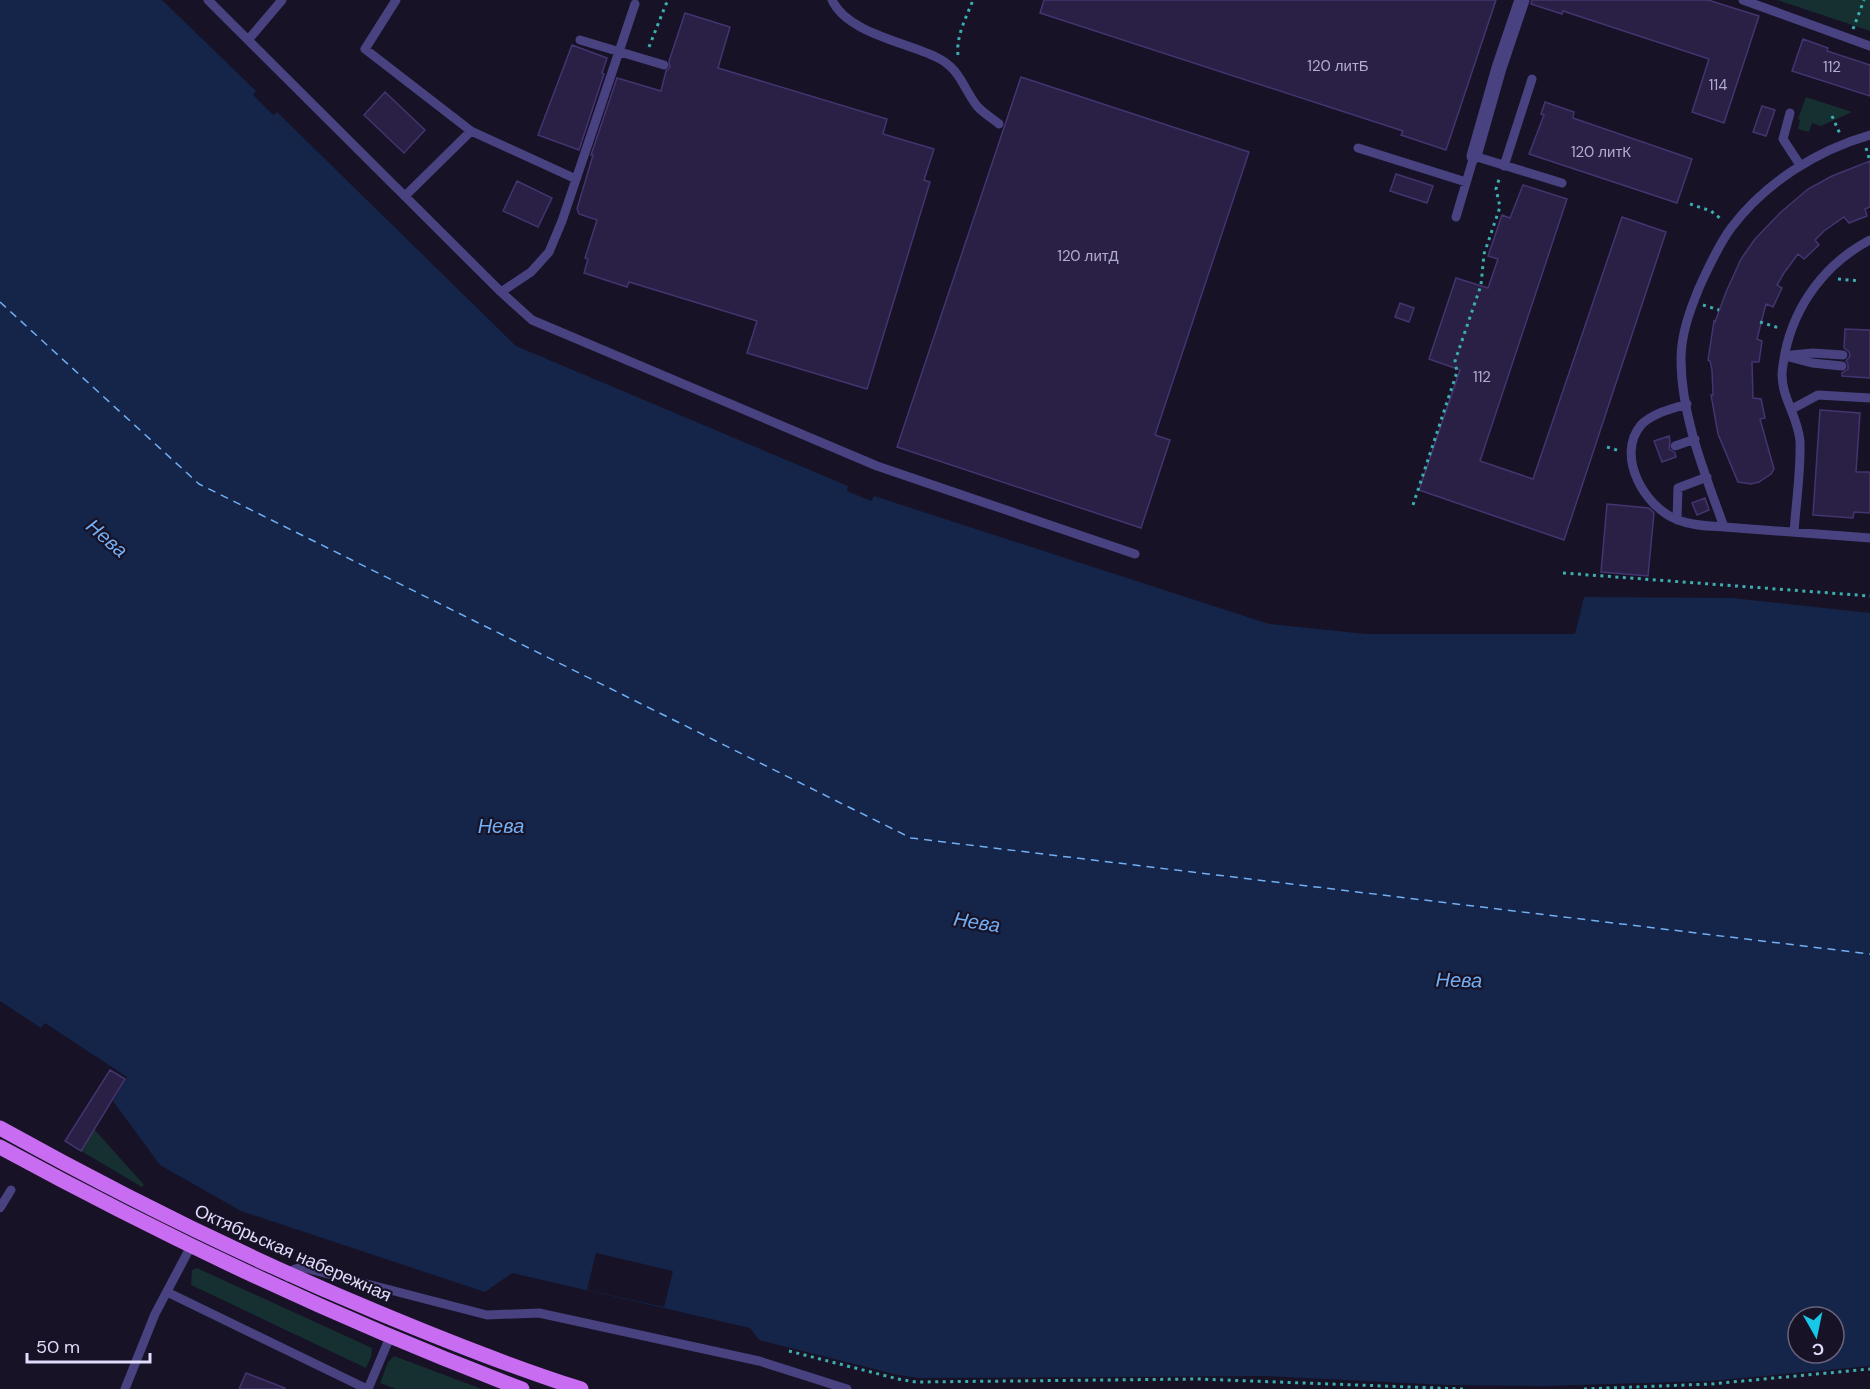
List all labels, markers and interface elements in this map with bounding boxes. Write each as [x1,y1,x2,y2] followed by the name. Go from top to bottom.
[1307,56,1369,76] house number: 120 литБ
[1823,57,1841,77] house number: 112
[1709,75,1727,95] house number: 114
[1571,142,1631,162] house number: 120 литК
[1057,246,1119,266] house number: 120 литД
[1473,367,1491,387] house number: 112
[81,513,133,563] water label: Нева
[478,813,524,839] water label: Нева
[952,906,1002,938] water label: Нева
[1435,967,1483,993] water label: Нева
[191,1199,395,1307] street label: Октябрьская набережная
[1786,1305,1846,1365] north arrow
[27,1326,150,1364] scale bar
[36,1335,80,1359] text: 50 m
[1810,1338,1826,1361] text: С

